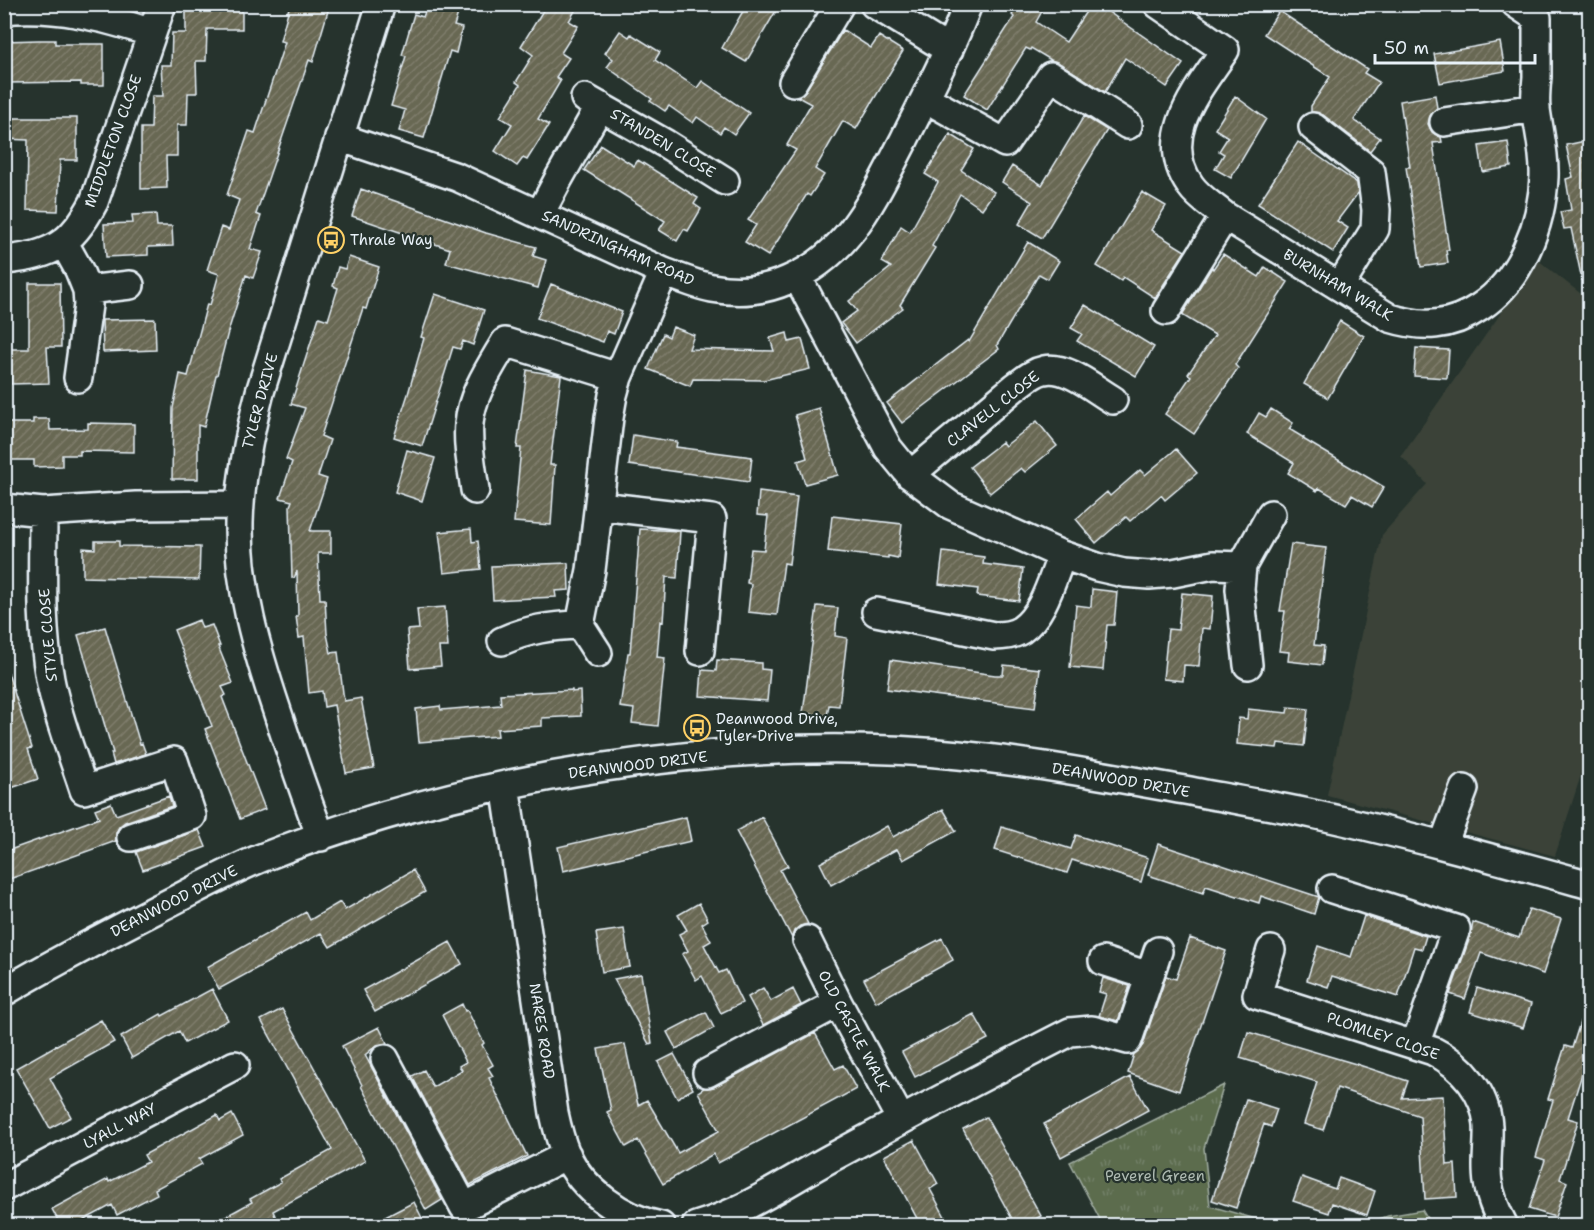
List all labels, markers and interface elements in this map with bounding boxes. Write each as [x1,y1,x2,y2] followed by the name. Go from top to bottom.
[1375,27,1536,65] scale bar
[1384,36,1429,60] text: 50 m
[80,72,146,210] street label: MIDDLETON CLOSE
[607,104,719,182] street label: STANDEN CLOSE
[539,205,697,291] street label: SANDRINGHAM ROAD
[316,225,346,255] bus stop icon: Thrale Way
[350,230,433,250] place label: Thrale Way
[1279,244,1397,326] street label: BURNHAM WALK
[238,351,282,451] street label: TYLER DRIVE
[943,366,1043,452] street label: CLAVELL CLOSE
[34,588,62,682] street label: STYLE CLOSE
[716,709,838,746] place label: Deanwood Drive, Tyler Drive
[682,713,712,743] bus stop icon: Deanwood Drive, Tyler Drive
[567,747,709,783] street label: DEANWOOD DRIVE
[1050,758,1192,802] street label: DEANWOOD DRIVE
[107,860,241,942] street label: DEANWOOD DRIVE
[814,967,895,1095] street label: OLD CASTLE WALK
[525,982,559,1080] street label: NARES ROAD
[1324,1007,1442,1065] street label: PLOMLEY CLOSE
[80,1098,160,1154] street label: LYALL WAY
[1105,1166,1205,1186] park label: Peverel Green

